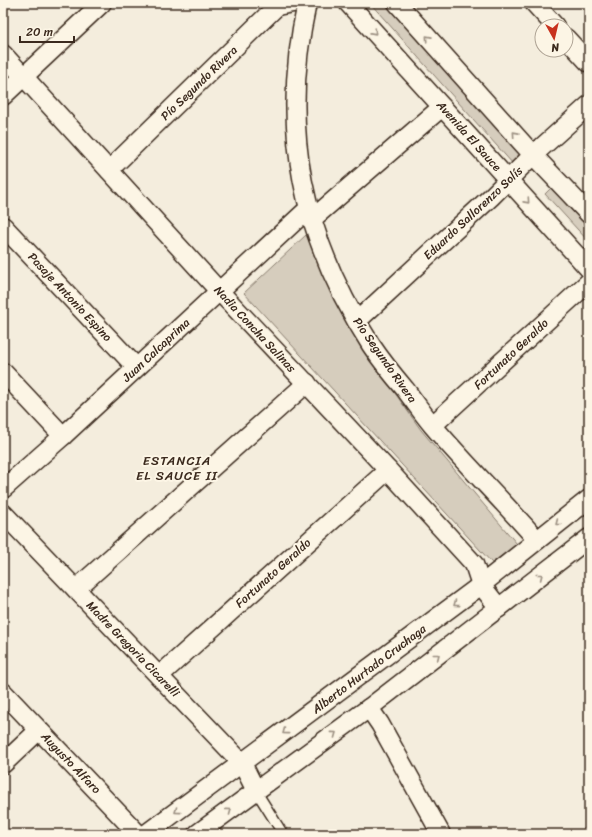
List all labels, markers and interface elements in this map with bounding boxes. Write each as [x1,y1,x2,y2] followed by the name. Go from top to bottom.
[20,18,74,44] scale bar
[534,18,574,58] north arrow
[26,21,53,43] text: 20 m
[370,27,377,35] one-way arrow
[426,35,433,42] one-way arrow
[550,37,561,57] text: N
[155,40,243,126] street label: Pío Segundo Rivera
[430,95,507,177] street label: Avenida El Sauce
[512,131,520,139] one-way arrow
[418,160,528,265] street label: Eduardo Sallorenzo Solís
[523,196,530,204] one-way arrow
[22,247,118,347] street label: Pasaje Antonio Espino
[208,280,302,378] street label: Nadia Concha Salinas
[116,312,195,388] street label: Juan Calcaprima
[347,312,423,408] street label: Pío Segundo Rivera
[468,313,554,395] street label: Fortunato Geraldo
[136,449,218,487] district label: ESTANCIA EL SAUCE II
[556,518,563,525] one-way arrow
[230,532,316,614] street label: Fortunato Geraldo
[536,574,543,581] one-way arrow
[81,595,186,703] street label: Madre Gregoria Cicarelli
[453,599,460,606] one-way arrow
[306,618,432,720] street label: Alberto Hurtado Cruchaga
[433,653,440,660] one-way arrow
[35,726,107,799] street label: Augusto Alfaro
[282,727,289,734] one-way arrow
[329,732,336,739] one-way arrow
[174,806,181,814] one-way arrow
[224,809,231,816] one-way arrow

